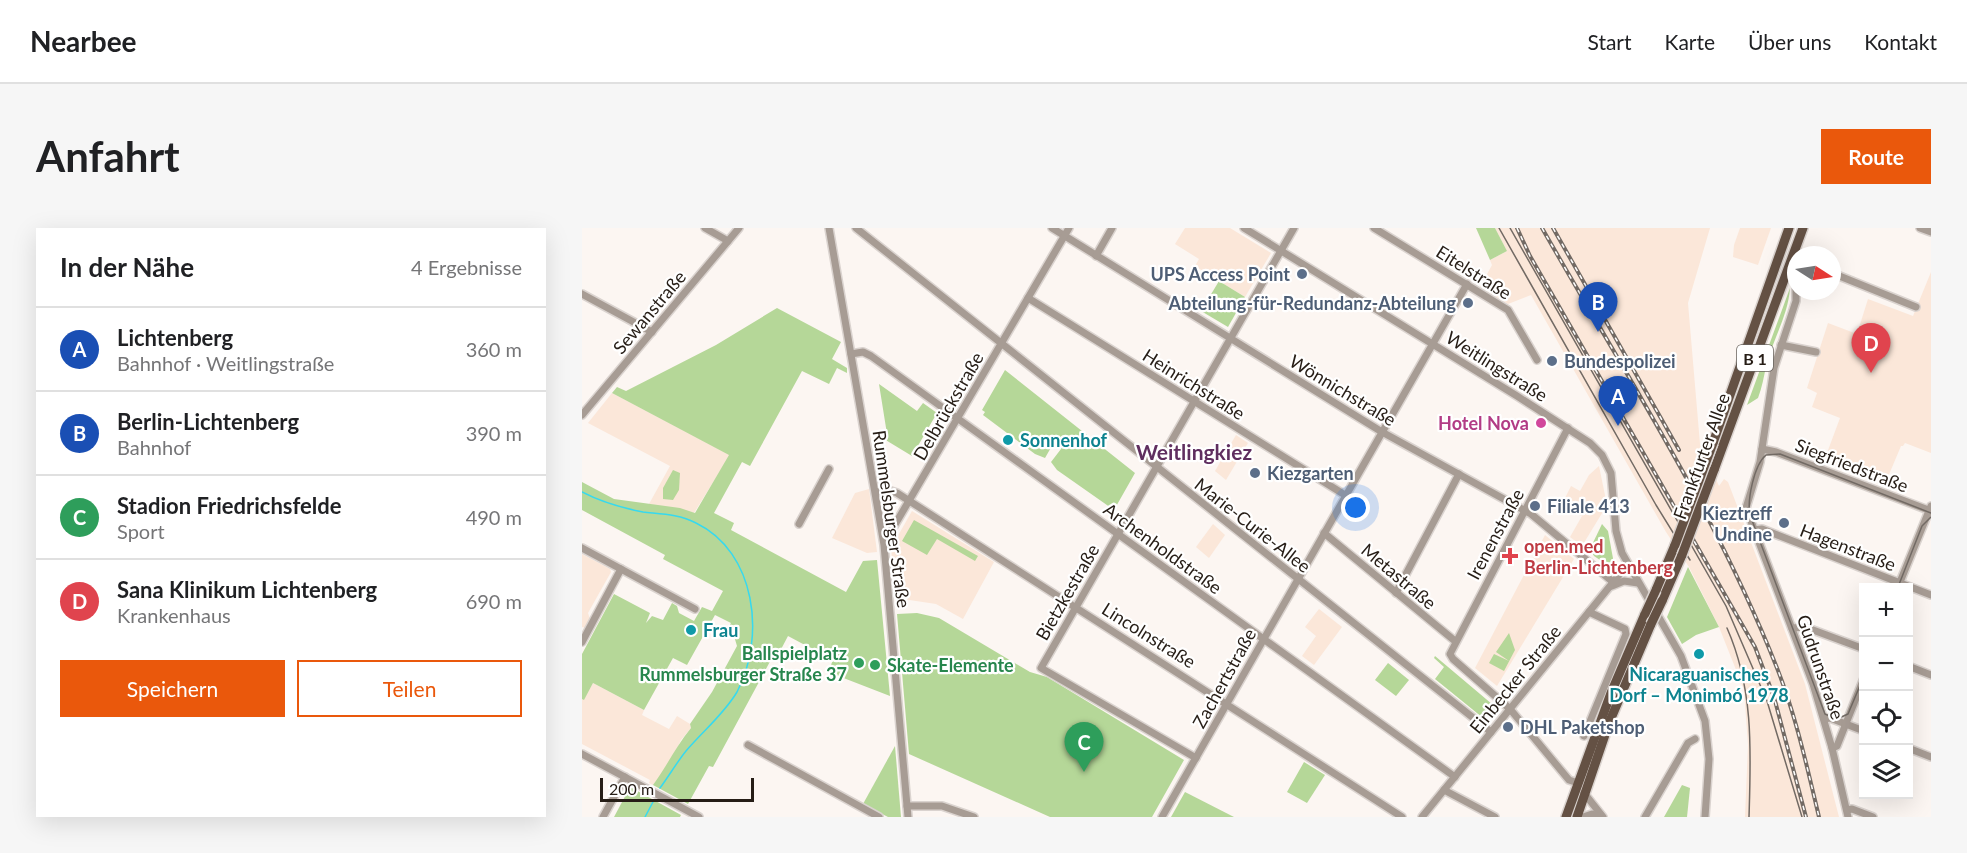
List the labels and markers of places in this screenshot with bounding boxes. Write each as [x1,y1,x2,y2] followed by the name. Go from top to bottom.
[1150,263,1290,285] place label: UPS Access Point
[1295,267,1309,281] marker: UPS Access Point
[1578,282,1618,332] pin: B
[1168,292,1456,314] place label: Abteilung-für-Redundanz-Abteilung
[1461,296,1475,310] marker: Abteilung-für-Redundanz-Abteilung
[1852,324,1890,373] pin: D
[1564,350,1676,372] place label: Bundespolizei
[1545,354,1559,368] marker: Bundespolizei
[1598,376,1638,426] pin: A
[1438,412,1529,434] place label: Hotel Nova
[1534,416,1548,430] marker: Hotel Nova
[1020,429,1108,451] place label: Sonnenhof
[1001,433,1015,447] marker: Sonnenhof
[1267,462,1354,484] place label: Kiezgarten
[1248,466,1262,480] marker: Kiezgarten
[1547,495,1630,517] place label: Filiale 413
[1528,499,1542,513] marker: Filiale 413
[1702,502,1773,545] place label: Kieztreff Undine
[1777,516,1791,530] marker: Kieztreff Undine
[1524,535,1673,578] place label: open.med Berlin-Lichtenberg
[1501,547,1519,565] marker: open.med Berlin-Lichtenberg
[703,619,738,641] place label: Frau
[684,623,698,637] marker: Frau
[639,642,847,685] place label: Ballspielplatz Rummelsburger Straße 37
[1692,647,1706,661] marker: Nicaraguanisches Dorf – Monimbó 1978
[887,654,1014,676] place label: Skate-Elemente
[852,656,866,670] marker: Ballspielplatz Rummelsburger Straße 37
[868,658,882,672] marker: Skate-Elemente
[1609,663,1789,706] place label: Nicaraguanisches Dorf – Monimbó 1978
[1520,716,1645,738] place label: DHL Paketshop
[1501,720,1515,734] marker: DHL Paketshop
[1064,722,1104,772] pin: C

